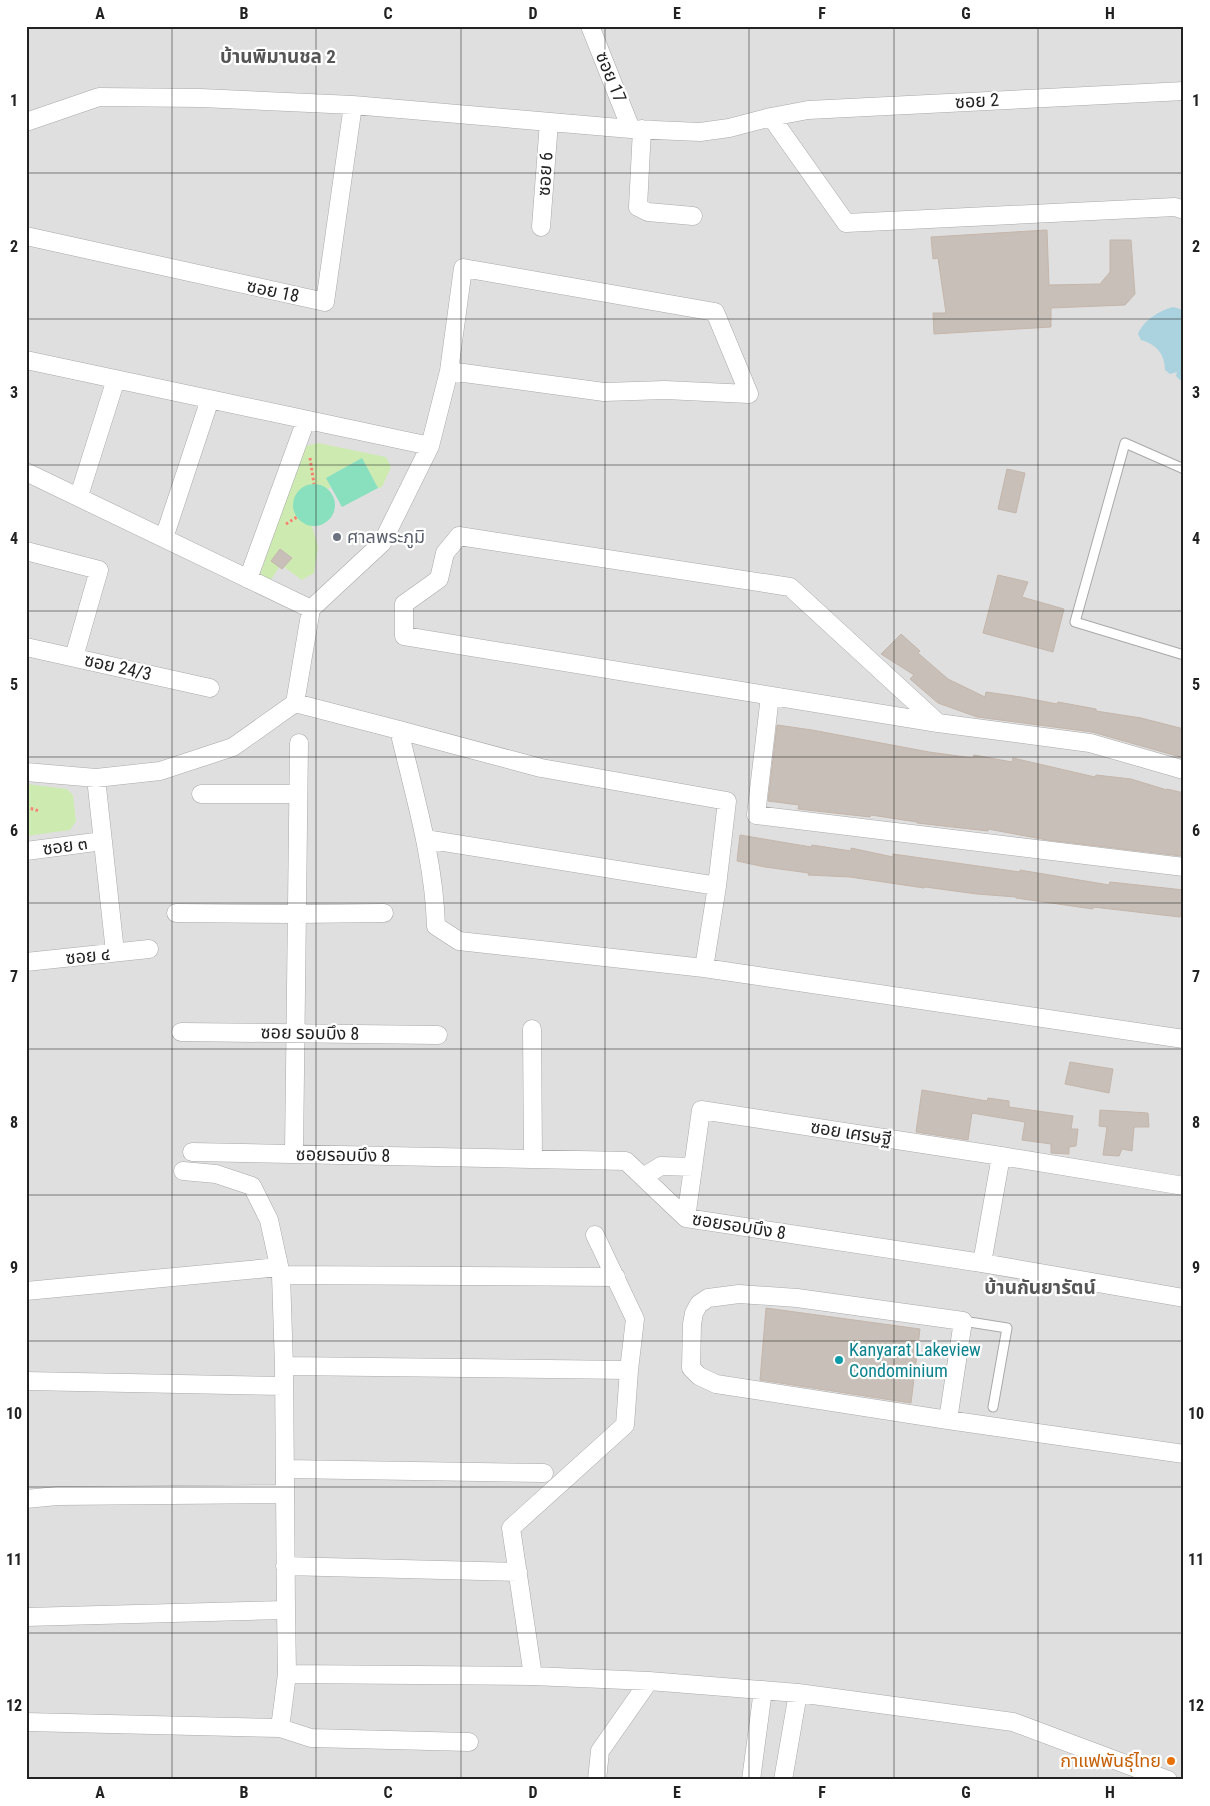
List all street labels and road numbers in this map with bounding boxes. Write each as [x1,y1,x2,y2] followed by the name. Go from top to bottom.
[592,48,631,105] street label: ซอย 17
[954,89,1000,112] street label: ซอย 2
[532,151,557,197] street label: ซอย 6
[245,275,301,306] street label: ซอย 18
[82,649,154,684] street label: ซอย 24/3
[41,832,89,859] street label: ซอย ๓
[65,943,111,968] street label: ซอย ๔
[260,1021,360,1044] street label: ซอย รอบบึง 8
[809,1116,893,1149] street label: ซอย เศรษฐี
[296,1143,390,1166] street label: ซอยรอบบึง 8
[691,1208,787,1243] street label: ซอยรอบบึง 8

